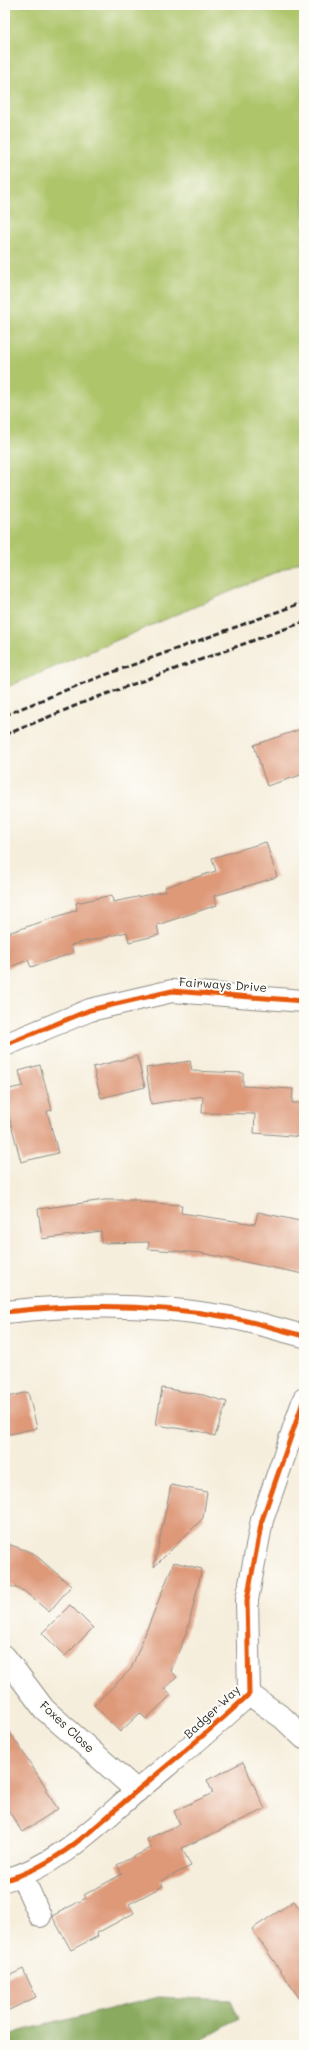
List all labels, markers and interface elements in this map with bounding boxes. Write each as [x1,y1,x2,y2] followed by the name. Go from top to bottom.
[178,973,268,995] street label: Fairways Drive
[180,1681,243,1741] street label: Badger Way
[37,1697,98,1756] street label: Foxes Close

